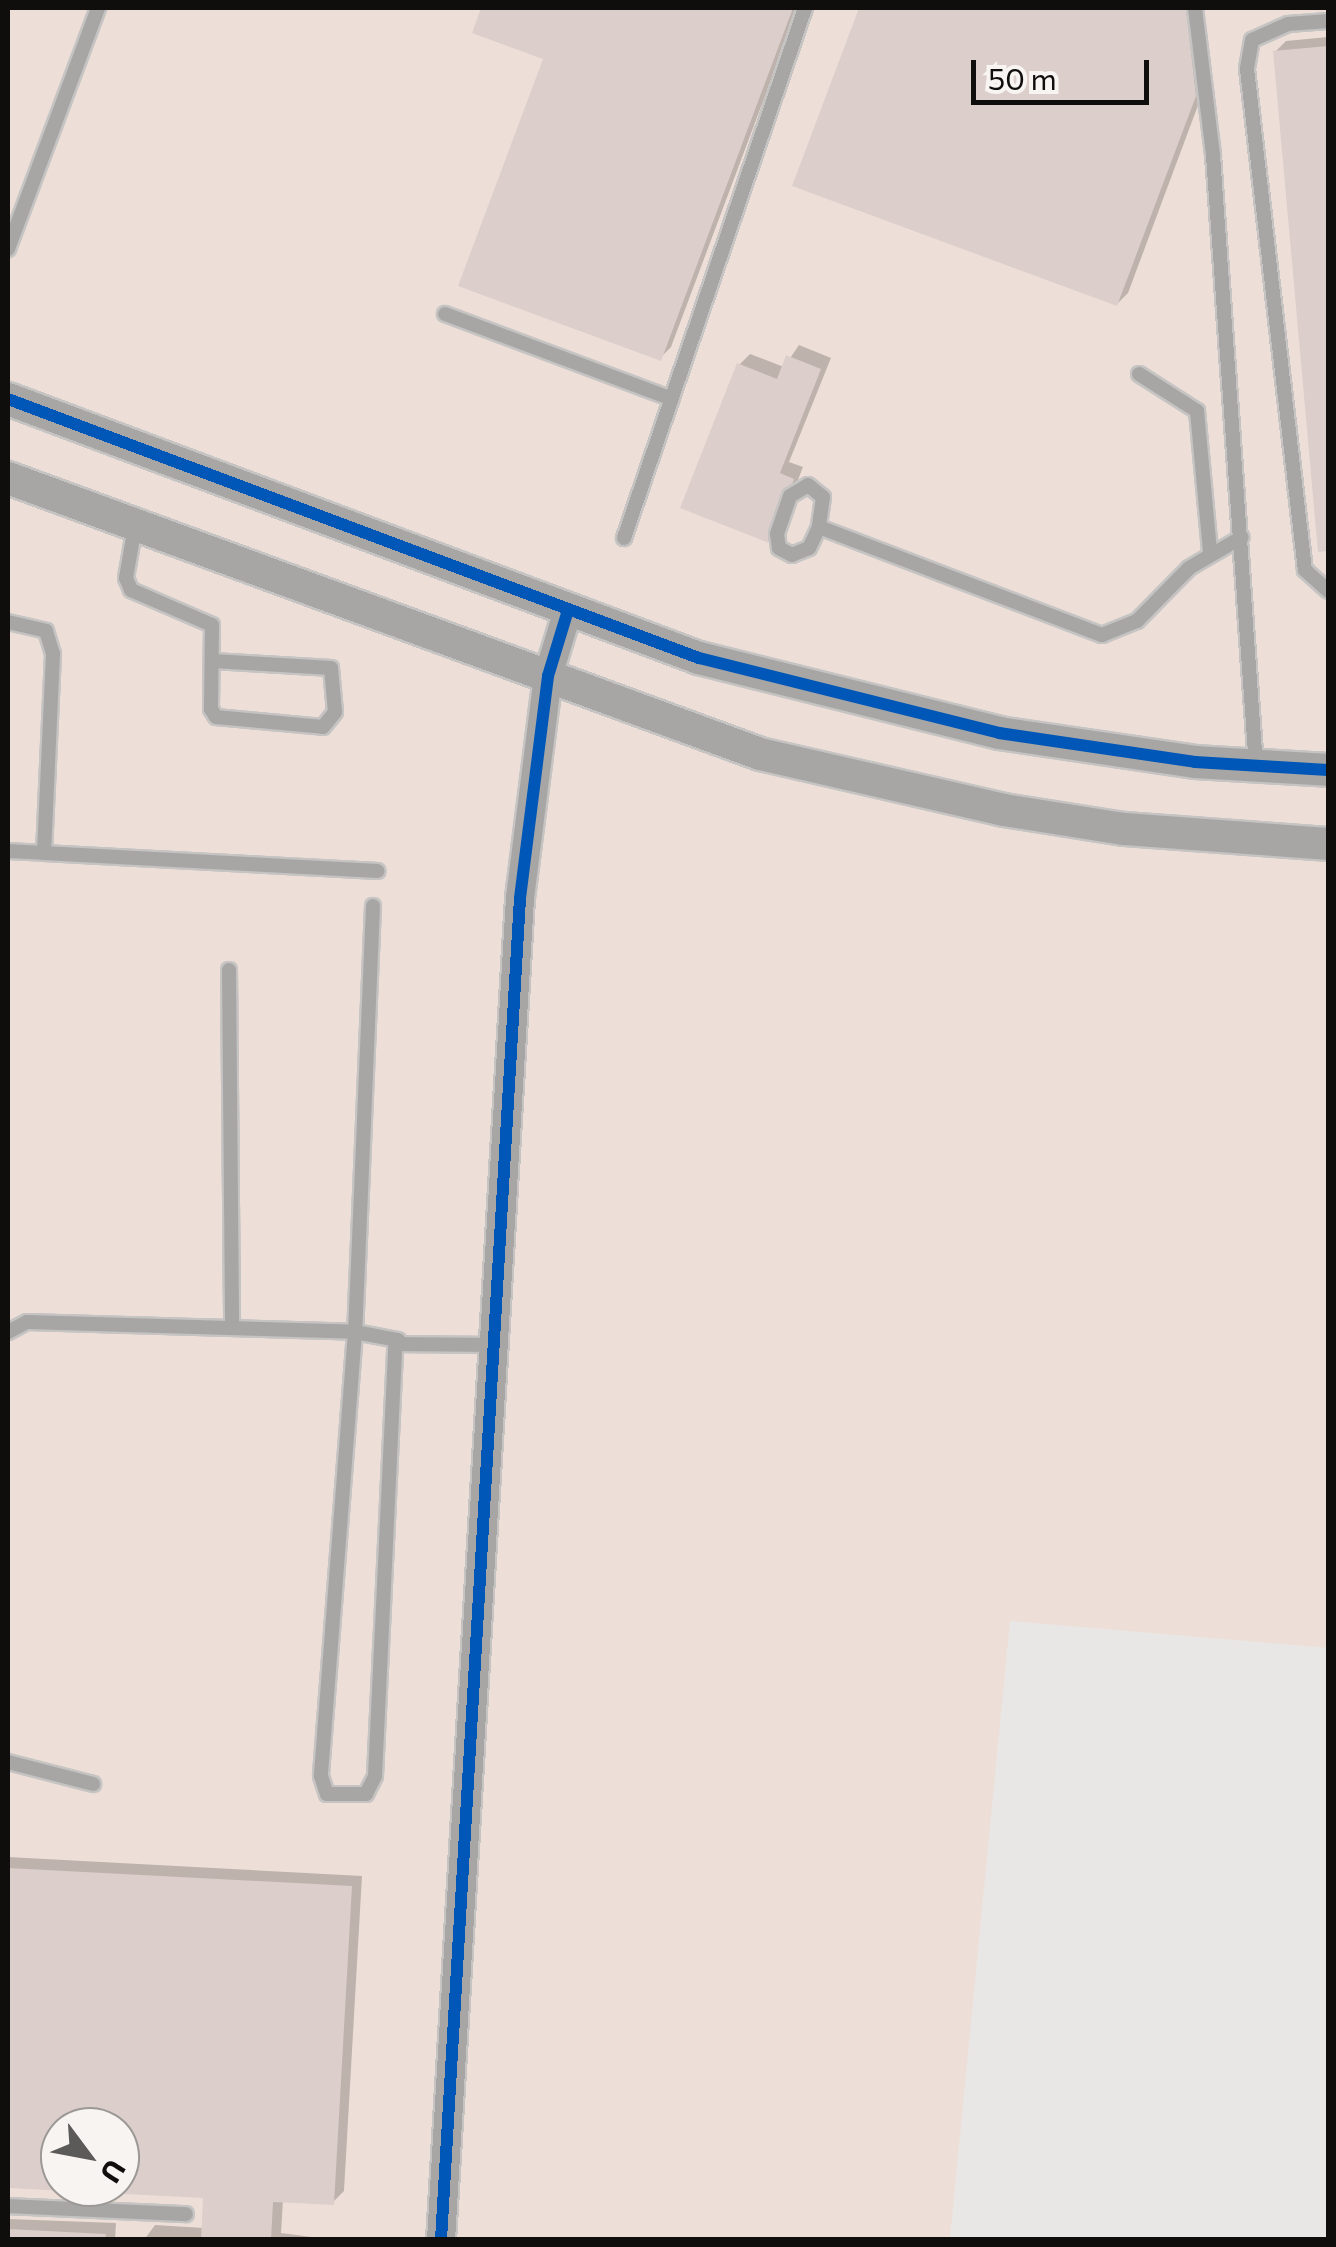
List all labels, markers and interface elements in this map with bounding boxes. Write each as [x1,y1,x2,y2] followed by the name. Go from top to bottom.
[976,40,1154,102] scale bar
[988,59,1057,96] text: 50 m
[40,2107,140,2207] north arrow
[94,2154,134,2189] text: U

